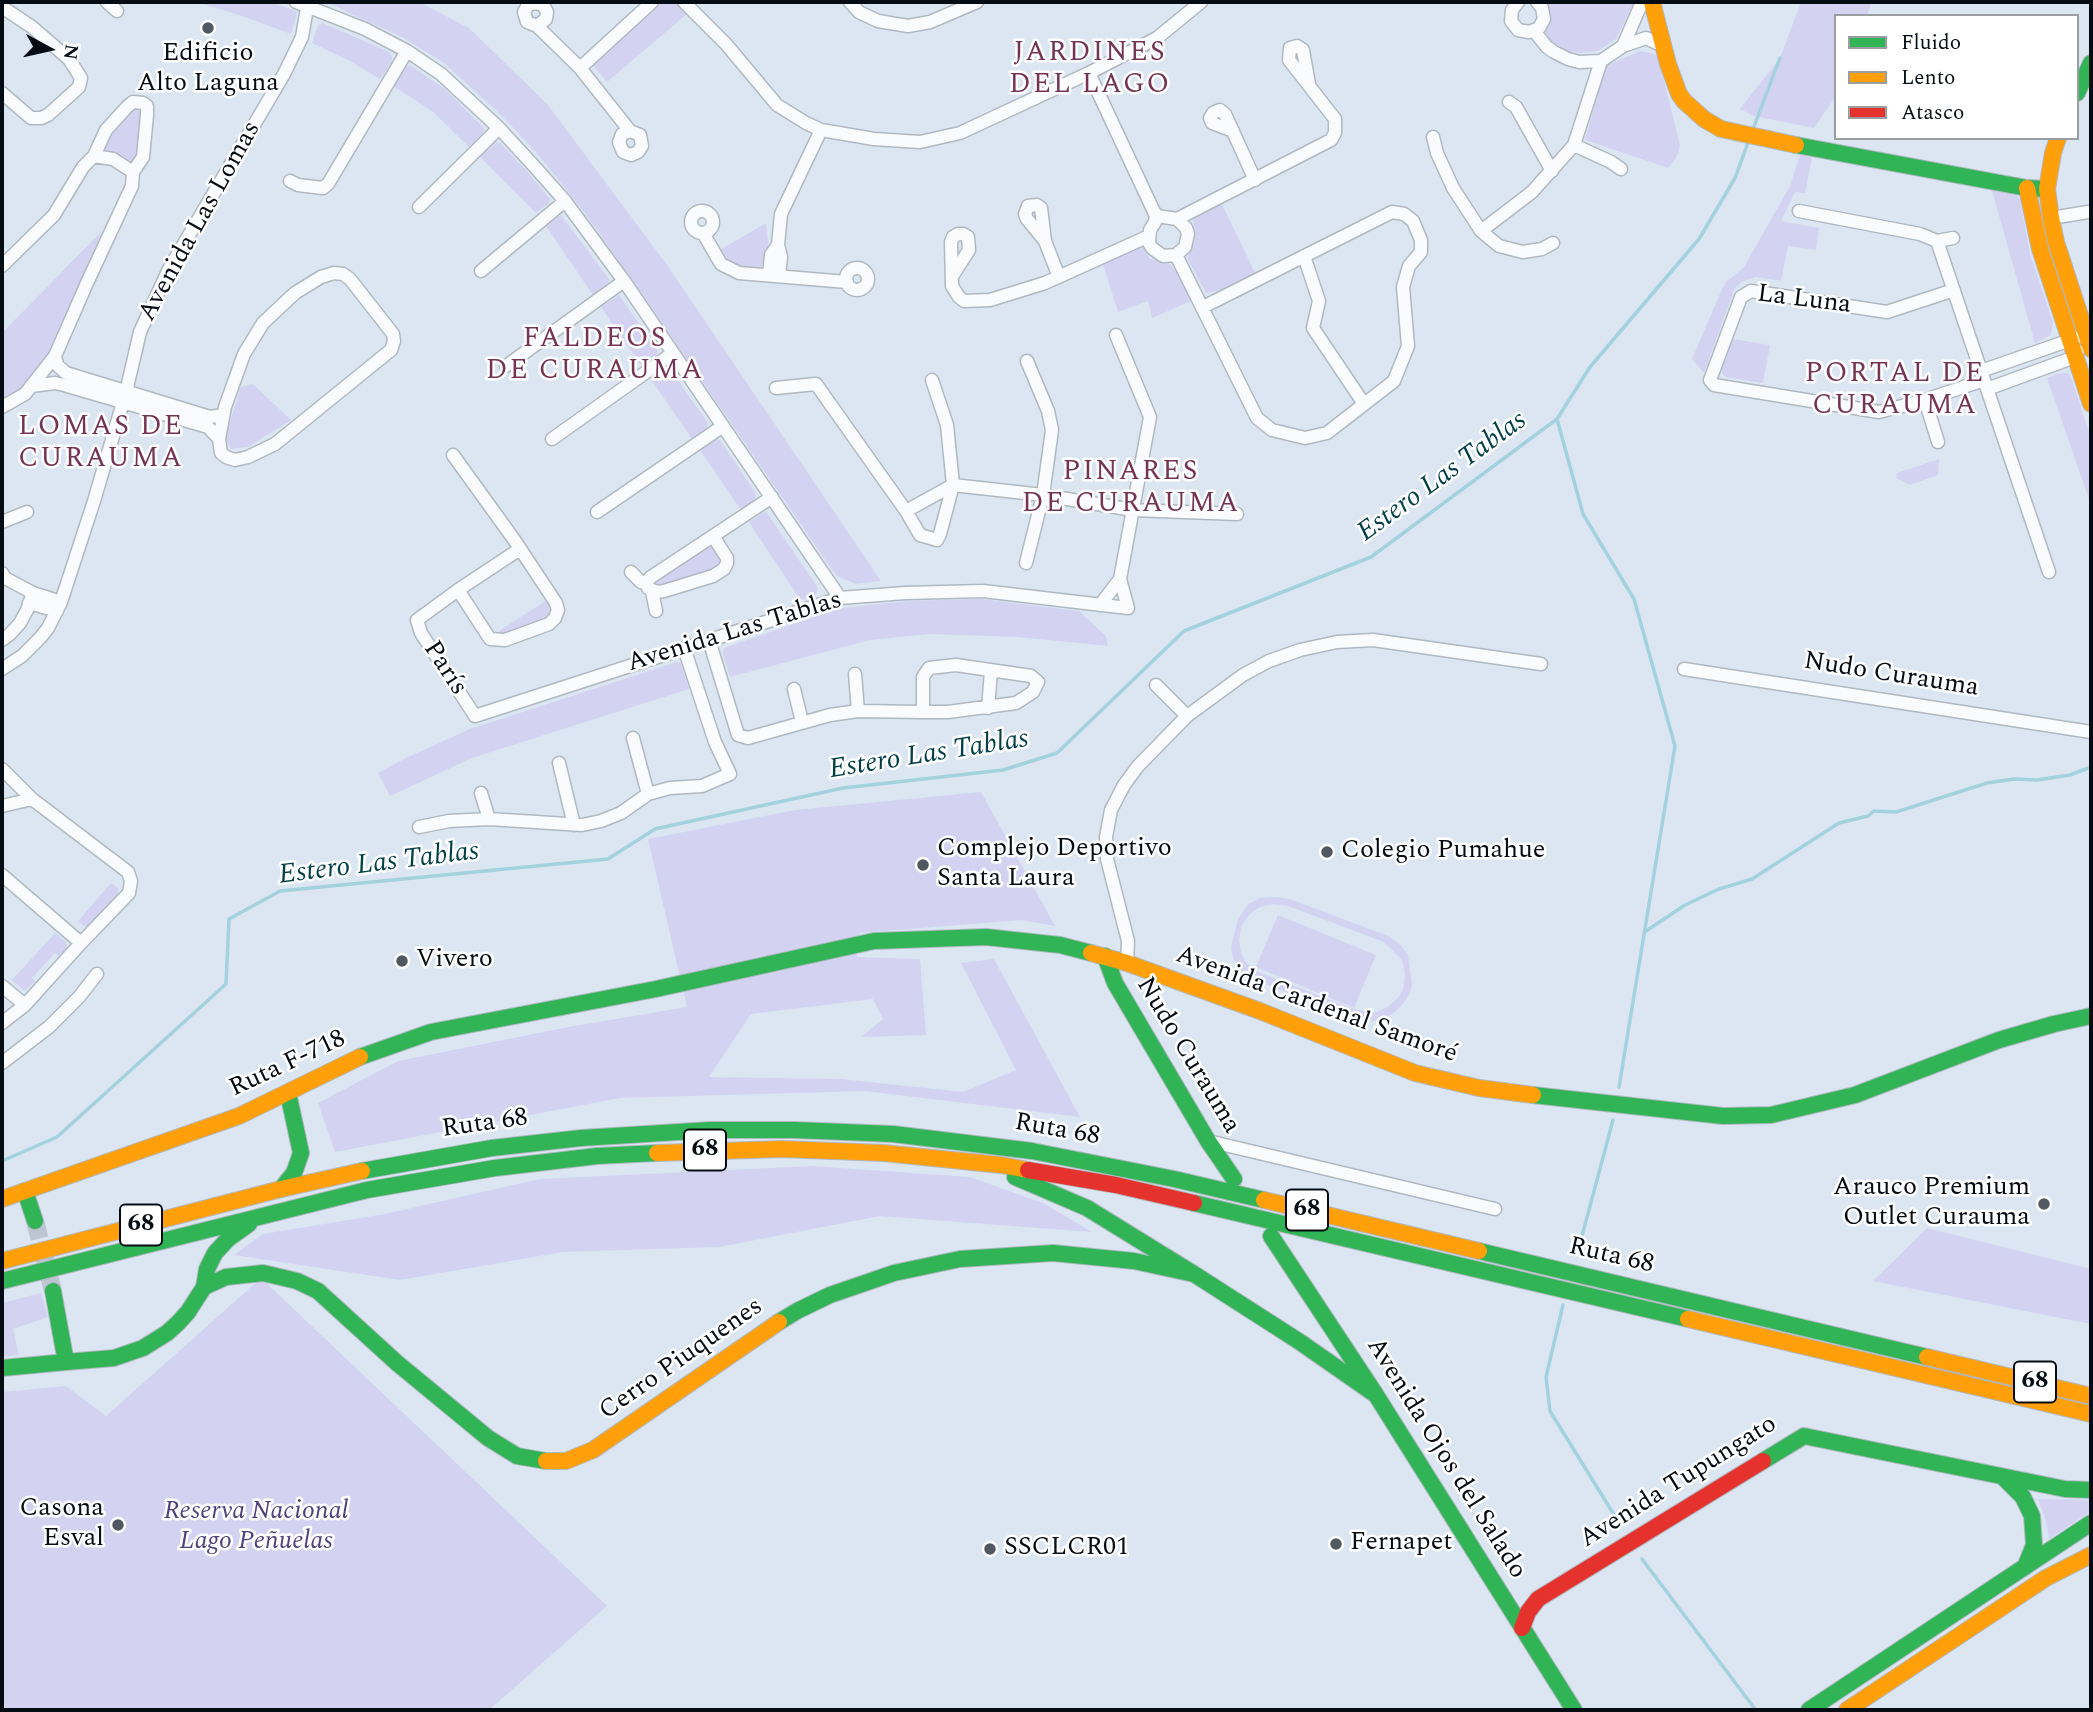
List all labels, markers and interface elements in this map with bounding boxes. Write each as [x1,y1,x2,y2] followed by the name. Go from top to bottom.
[14,14,84,84] north arrow
[1834,14,2079,140] legend
[200,20,216,36] marker: Edificio Alto Laguna
[1901,27,1961,59] text: Fluido
[1010,38,1170,104] district label: JARDINES DEL LAGO
[137,39,279,100] place label: Edificio Alto Laguna
[55,42,86,62] text: N
[1901,62,1955,94] text: Lento
[1901,97,1964,129] text: Atasco
[133,117,269,327] street label: Avenida Las Lomas
[1755,280,1853,322] street label: La Luna
[487,324,703,390] district label: FALDEOS DE CURAUMA
[1806,359,1984,425] district label: PORTAL DE CURAUMA
[1352,405,1534,551] water label: Estero Las Tablas
[19,412,183,478] district label: LOMAS DE CURAUMA
[1023,457,1239,523] district label: PINARES DE CURAUMA
[624,586,846,680] street label: Avenida Las Tablas
[415,636,473,702] street label: París
[1801,647,1981,705] street label: Nudo Curauma
[827,724,1031,788] water label: Estero Las Tablas
[937,834,1172,896] place label: Complejo Deportivo Santa Laura
[277,836,481,894] water label: Estero Las Tablas
[1341,836,1545,868] place label: Colegio Pumahue
[1319,844,1335,860] marker: Colegio Pumahue
[915,857,931,873] marker: Complejo Deportivo Santa Laura
[1171,940,1461,1072] street label: Avenida Cardenal Samoré
[416,945,493,977] place label: Vivero
[394,953,410,969] marker: Vivero
[1128,972,1246,1140] street label: Nudo Curauma
[225,1025,351,1105] street label: Ruta F-718
[440,1104,530,1146] street label: Ruta 68
[1012,1108,1102,1154] street label: Ruta 68
[684,1130,726,1170] road number: 68
[1833,1173,2030,1234] place label: Arauco Premium Outlet Curauma
[1286,1190,1328,1230] road number: 68
[2036,1196,2052,1212] marker: Arauco Premium Outlet Curauma
[120,1204,162,1246] road number: 68
[1566,1232,1656,1282] street label: Ruta 68
[594,1292,770,1428] street label: Cerro Piuquenes
[1358,1333,1532,1585] street label: Avenida Ojos del Salado
[2014,1362,2056,1402] road number: 68
[1575,1410,1783,1556] street label: Avenida Tupungato
[19,1494,104,1556] place label: Casona Esval
[164,1497,348,1558] park label: Reserva Nacional Lago Peñuelas
[110,1517,126,1533] marker: Casona Esval
[1350,1528,1452,1560] place label: Fernapet
[1004,1533,1129,1565] place label: SSCLCR01
[1328,1536,1344,1552] marker: Fernapet
[982,1541,998,1557] marker: SSCLCR01

